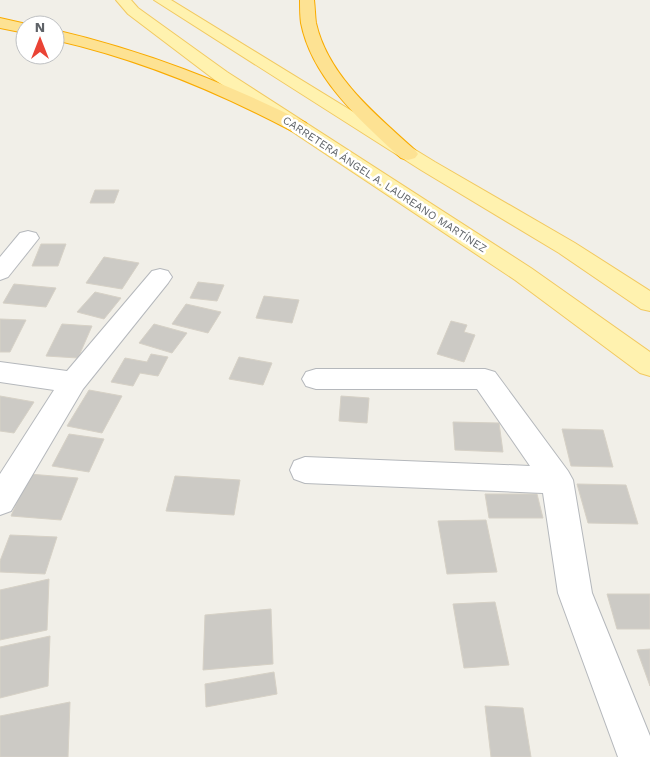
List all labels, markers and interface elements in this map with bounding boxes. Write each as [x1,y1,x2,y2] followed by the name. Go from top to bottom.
[15,15,65,65] north arrow
[35,19,45,35] text: N
[280,113,490,255] street label: CARRETERA ÁNGEL A. LAUREANO MARTÍNEZ

